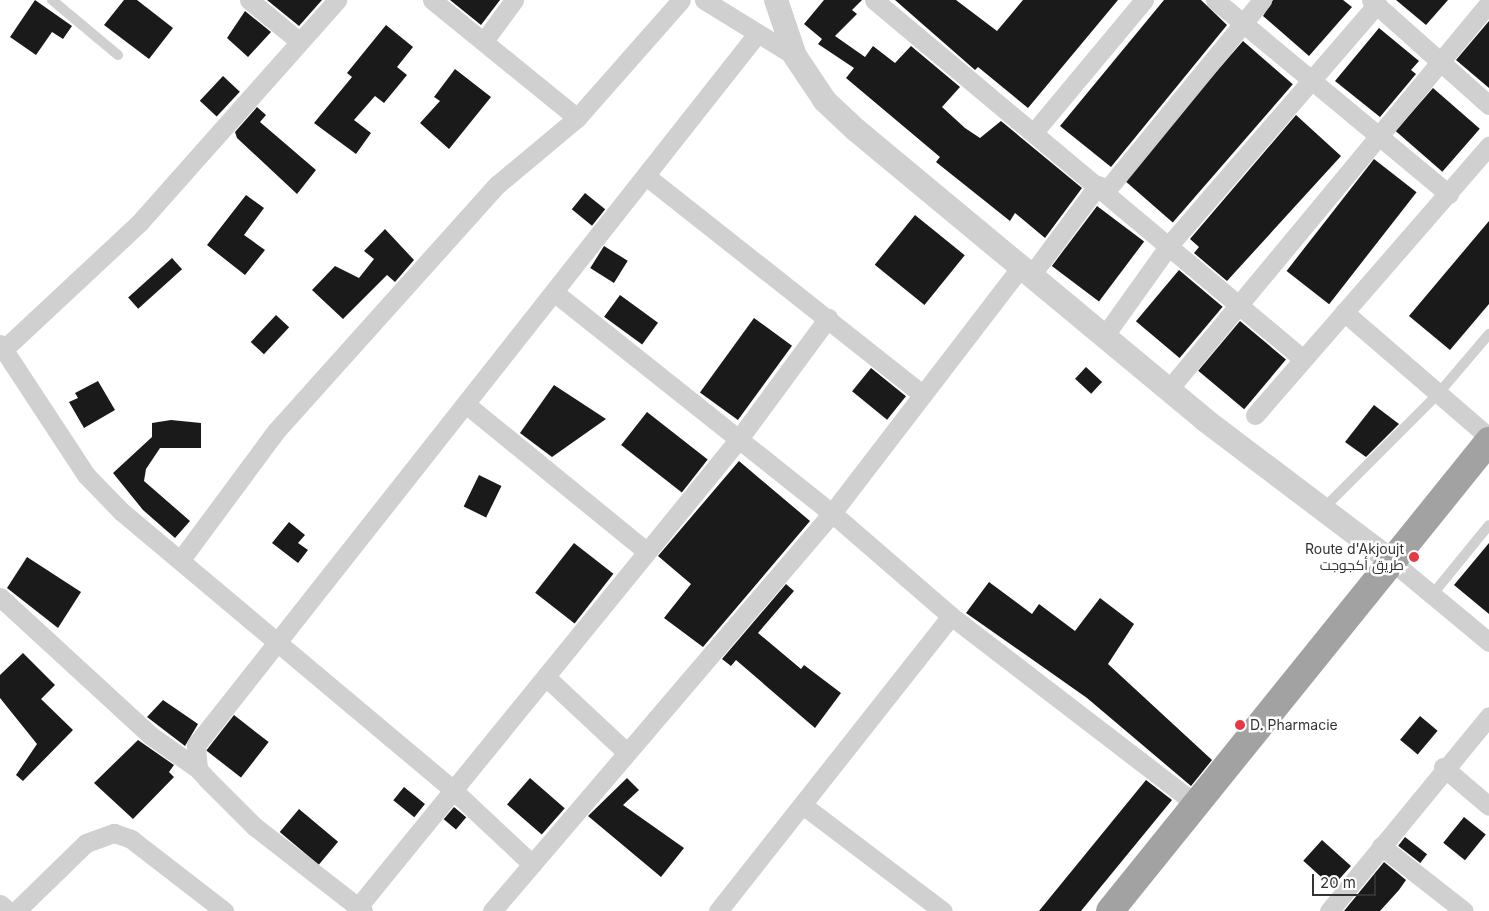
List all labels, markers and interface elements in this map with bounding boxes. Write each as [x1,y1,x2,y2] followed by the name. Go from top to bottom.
[1305,541,1404,574] place label: Route d'Akjoujt طريق أكجوجت
[1408,551,1420,563] marker: Route d'Akjoujt طريق أكجوجت
[1250,717,1338,733] place label: D. Pharmacie
[1234,719,1246,731] marker: D. Pharmacie
[1314,864,1378,896] scale bar
[1320,873,1356,892] text: 20 m

